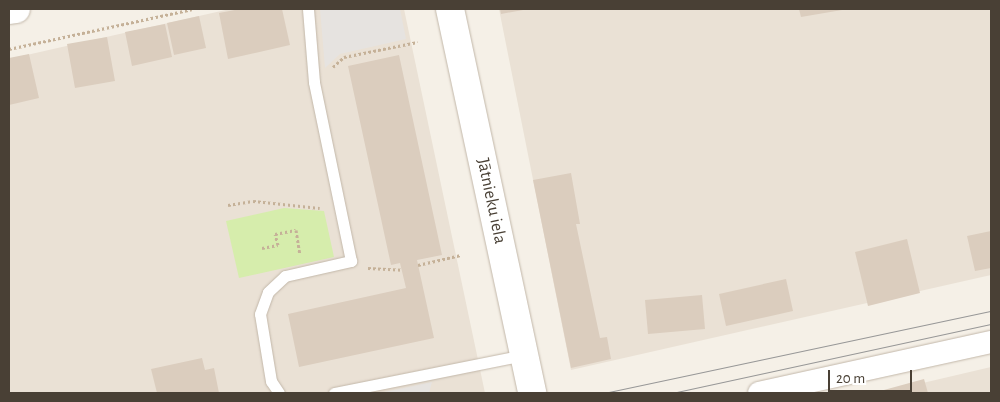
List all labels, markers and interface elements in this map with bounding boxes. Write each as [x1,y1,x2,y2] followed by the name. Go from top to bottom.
[471,156,511,246] street label: Jātnieku iela
[830,360,914,392] scale bar
[836,371,865,386] text: 20 m

